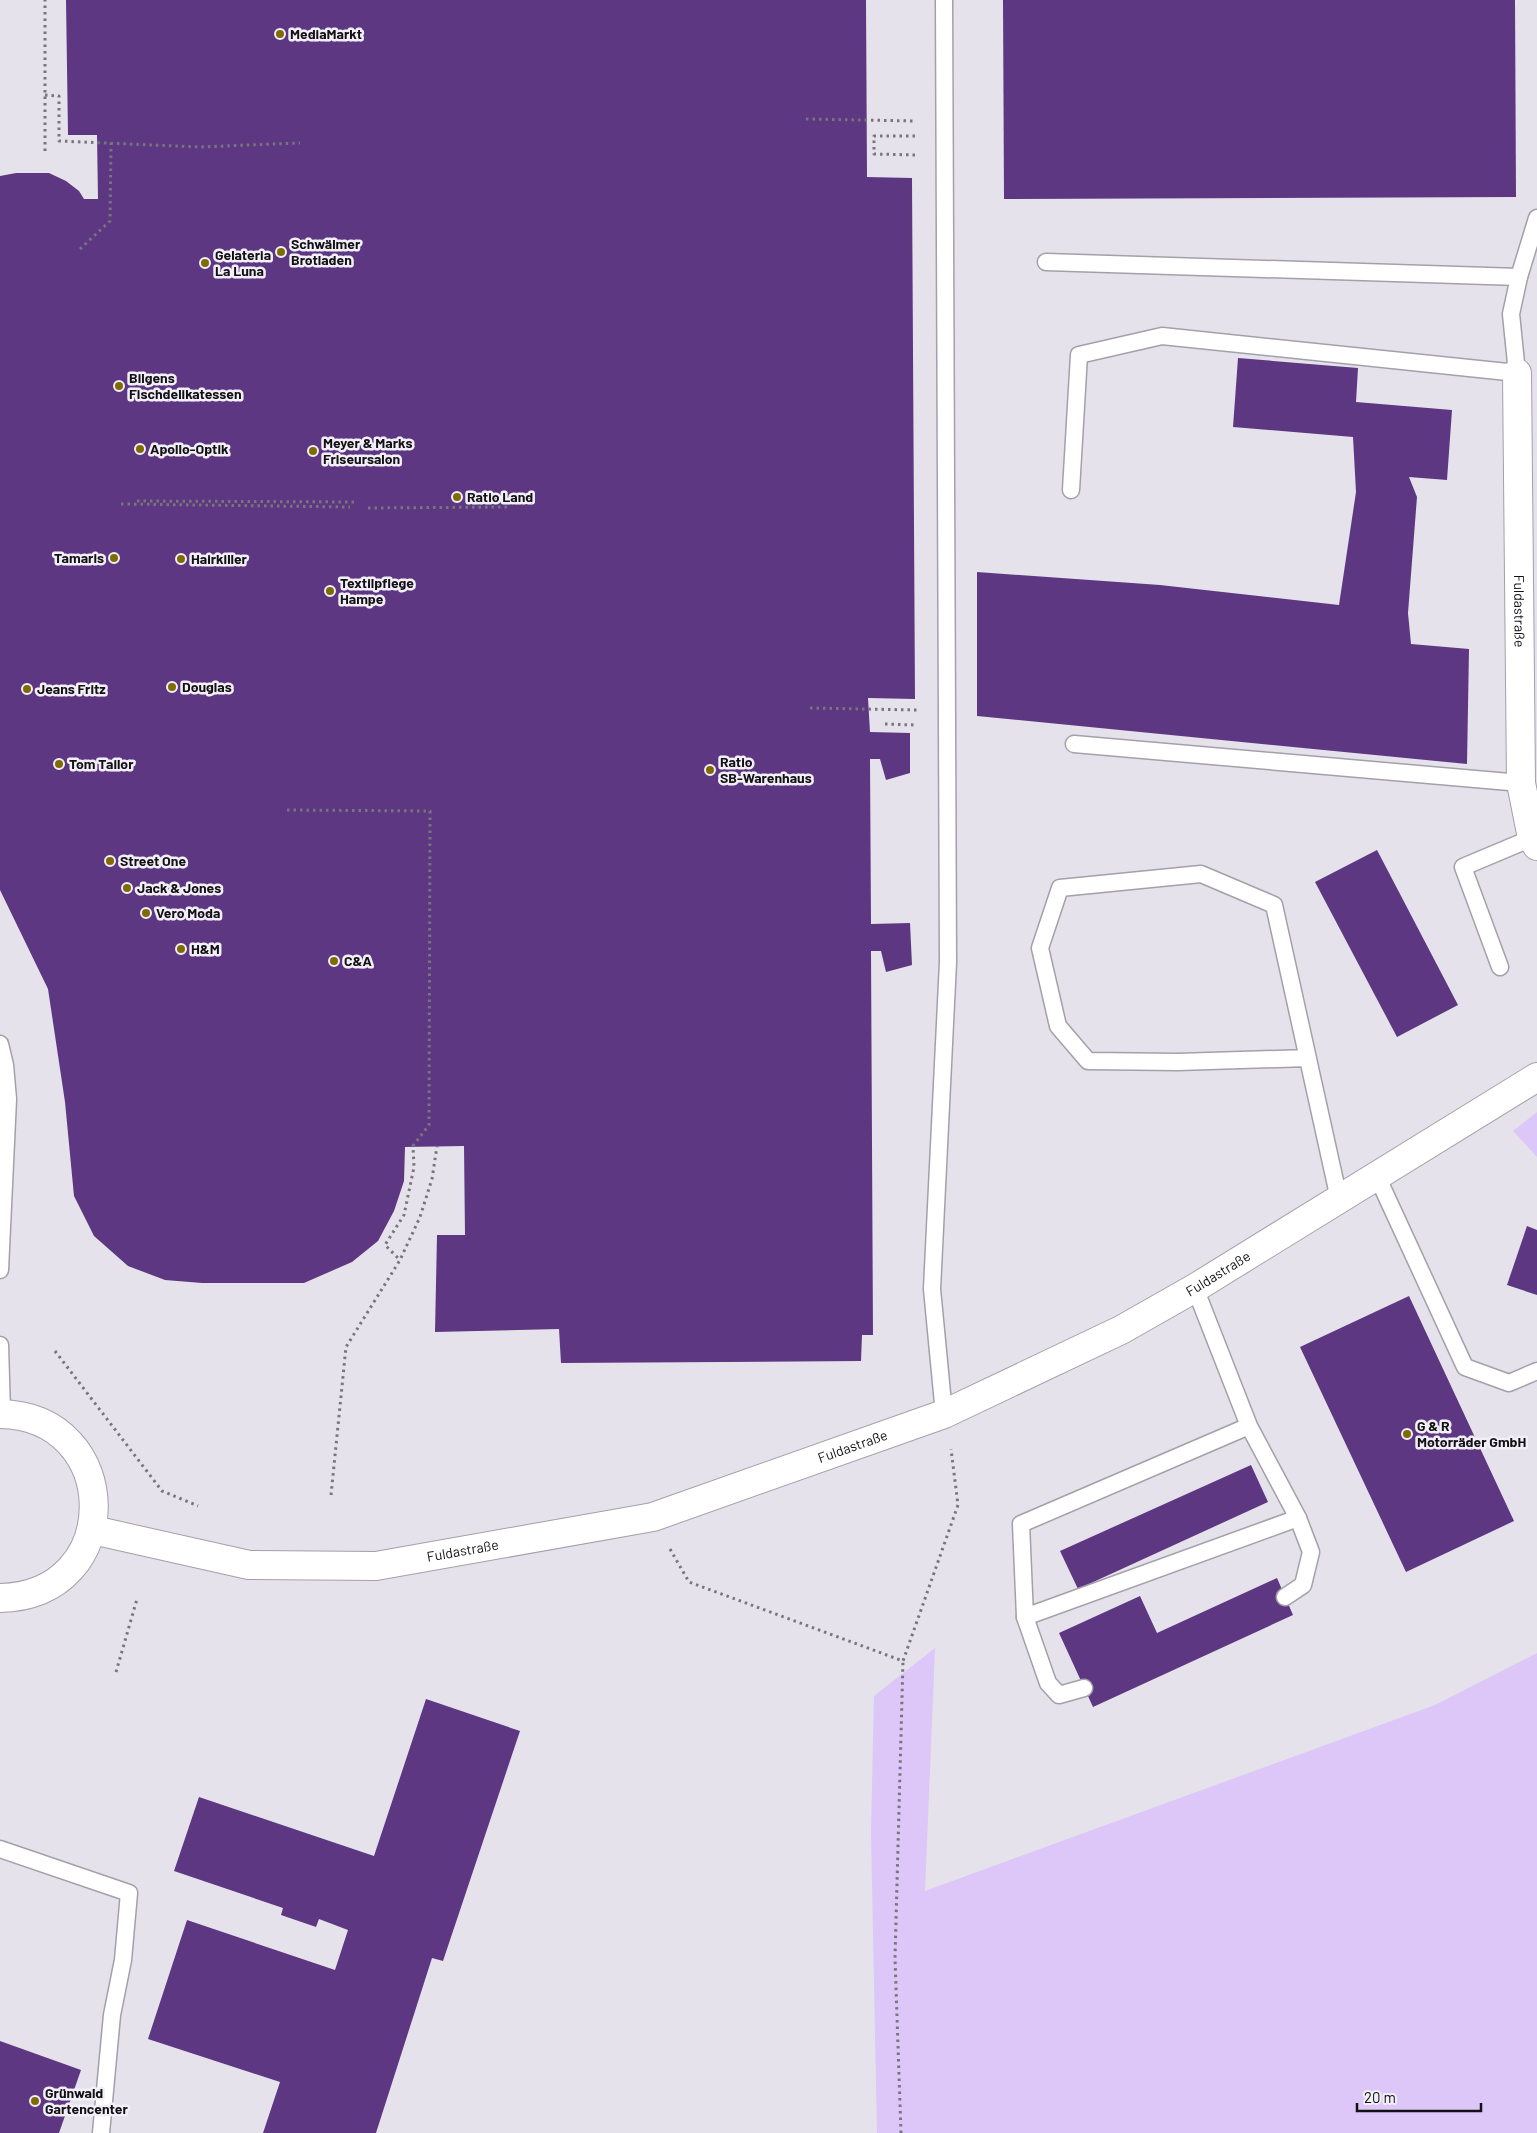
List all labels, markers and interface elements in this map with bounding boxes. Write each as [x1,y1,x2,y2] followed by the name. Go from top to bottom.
[290,25,362,42] place label: MediaMarkt
[274,28,286,40] marker: MediaMarkt
[291,235,361,268] place label: Schwälmer Brotladen
[215,246,271,279] place label: Gelateria La Luna
[275,246,287,258] marker: Schwälmer Brotladen
[199,257,211,269] marker: Gelateria La Luna
[129,369,242,402] place label: Bilgens Fischdelikatessen
[113,380,125,392] marker: Bilgens Fischdelikatessen
[323,434,412,467] place label: Meyer & Marks Friseursalon
[150,440,229,457] place label: Apollo-Optik
[134,443,146,455] marker: Apollo-Optik
[307,445,319,457] marker: Meyer & Marks Friseursalon
[467,488,533,505] place label: Ratio Land
[451,491,463,503] marker: Ratio Land
[54,549,104,566] place label: Tamaris
[191,550,248,567] place label: Hairkiller
[108,552,120,564] marker: Tamaris
[175,553,187,565] marker: Hairkiller
[340,574,414,607] place label: Textilpflege Hampe
[1511,575,1529,647] street label: Fuldastraße
[324,585,336,597] marker: Textilpflege Hampe
[182,678,232,695] place label: Douglas
[37,680,106,697] place label: Jeans Fritz
[166,681,178,693] marker: Douglas
[21,683,33,695] marker: Jeans Fritz
[720,753,812,786] place label: Ratio SB-Warenhaus
[69,755,134,772] place label: Tom Tailor
[53,758,65,770] marker: Tom Tailor
[704,764,716,776] marker: Ratio SB-Warenhaus
[120,852,186,869] place label: Street One
[104,855,116,867] marker: Street One
[137,879,221,896] place label: Jack & Jones
[121,882,133,894] marker: Jack & Jones
[156,904,220,921] place label: Vero Moda
[140,907,152,919] marker: Vero Moda
[191,940,220,957] place label: H&M
[175,943,187,955] marker: H&M
[344,952,372,969] place label: C&A
[328,955,340,967] marker: C&A
[1183,1247,1253,1300] street label: Fuldastraße
[1417,1417,1527,1450] place label: G & R Motorräder GmbH
[815,1426,890,1466] street label: Fuldastraße
[1401,1428,1413,1440] marker: G & R Motorräder GmbH
[425,1535,500,1565] street label: Fuldastraße
[1357,2080,1481,2112] scale bar
[45,2084,128,2117] place label: Grünwald Gartencenter
[1364,2088,1396,2106] text: 20 m
[29,2095,41,2107] marker: Grünwald Gartencenter

